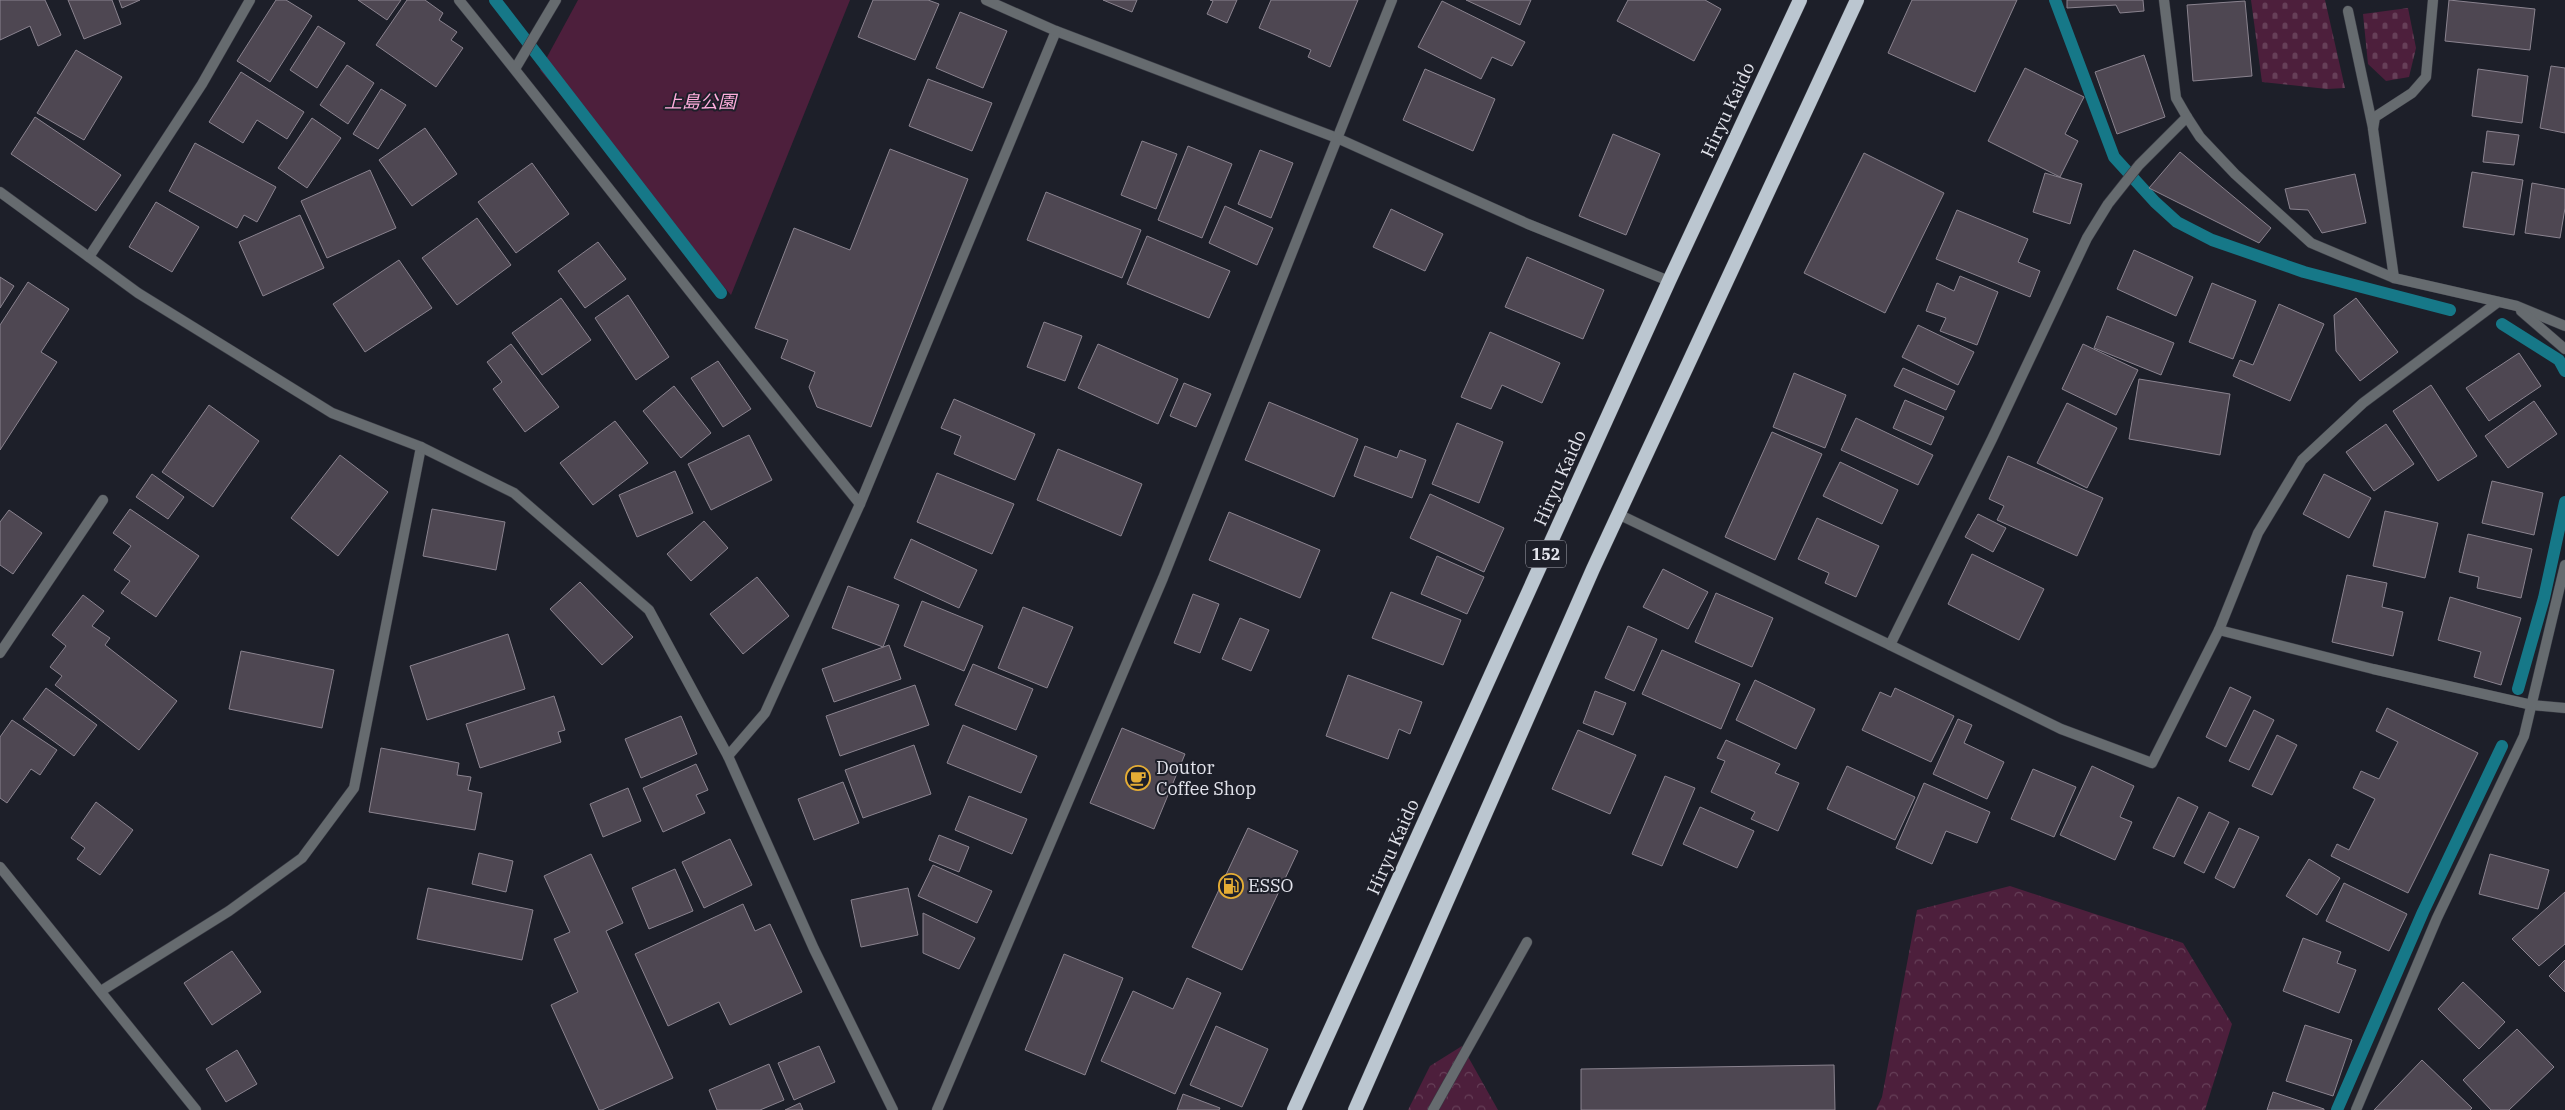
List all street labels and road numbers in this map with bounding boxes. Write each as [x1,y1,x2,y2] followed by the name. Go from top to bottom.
[1695,59,1760,161] street label: Hiryu Kaido
[1528,426,1591,529] street label: Hiryu Kaido
[1526,540,1566,568] road number: 152
[1361,795,1424,898] street label: Hiryu Kaido

